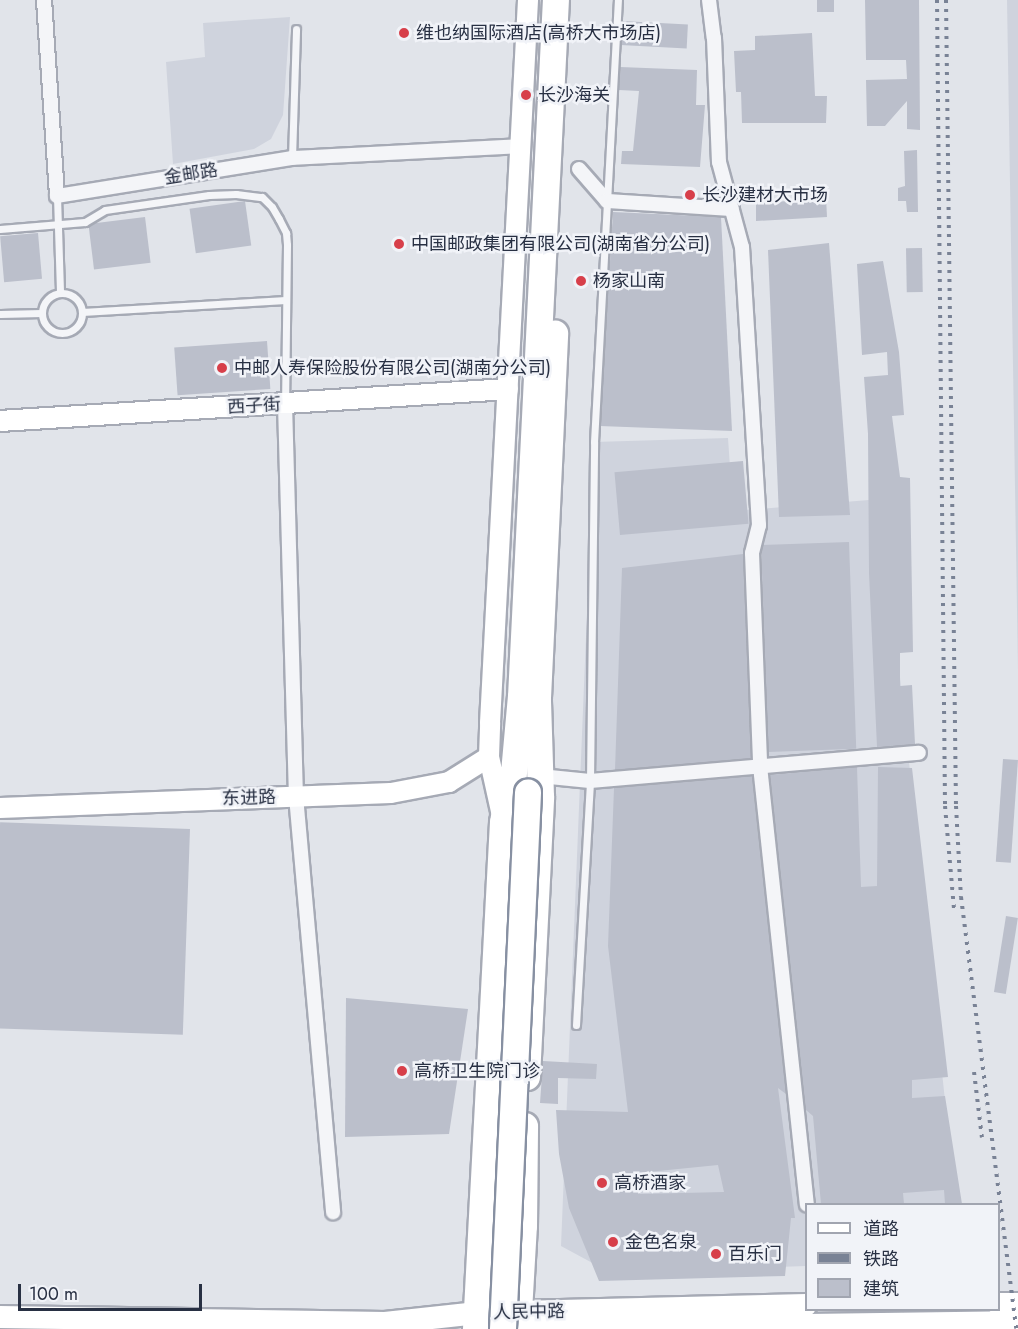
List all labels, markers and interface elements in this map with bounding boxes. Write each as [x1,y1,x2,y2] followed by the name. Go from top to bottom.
[416,22,661,44] place label: 维也纳国际酒店(高桥大市场店)
[397,26,411,40] marker: 维也纳国际酒店(高桥大市场店)
[538,84,610,106] place label: 长沙海关
[519,88,533,102] marker: 长沙海关
[163,159,219,189] street label: 金邮路
[702,184,828,206] place label: 长沙建材大市场
[683,188,697,202] marker: 长沙建材大市场
[411,233,710,255] place label: 中国邮政集团有限公司(湖南省分公司)
[392,237,406,251] marker: 中国邮政集团有限公司(湖南省分公司)
[593,270,665,292] place label: 杨家山南
[574,274,588,288] marker: 杨家山南
[234,357,551,379] place label: 中邮人寿保险股份有限公司(湖南分公司)
[215,361,229,375] marker: 中邮人寿保险股份有限公司(湖南分公司)
[226,394,282,418] street label: 西子街
[222,786,276,810] street label: 东进路
[414,1060,540,1082] place label: 高桥卫生院门诊
[395,1064,409,1078] marker: 高桥卫生院门诊
[614,1172,686,1194] place label: 高桥酒家
[595,1176,609,1190] marker: 高桥酒家
[805,1203,1000,1311] legend
[863,1216,899,1242] text: 道路
[625,1231,697,1253] place label: 金色名泉
[606,1235,620,1249] marker: 金色名泉
[728,1243,782,1265] place label: 百乐门
[863,1246,899,1272] text: 铁路
[709,1247,723,1261] marker: 百乐门
[21,1272,206,1310] scale bar
[863,1276,899,1302] text: 建筑
[29,1281,78,1307] text: 100 m
[493,1301,565,1323] street label: 人民中路

